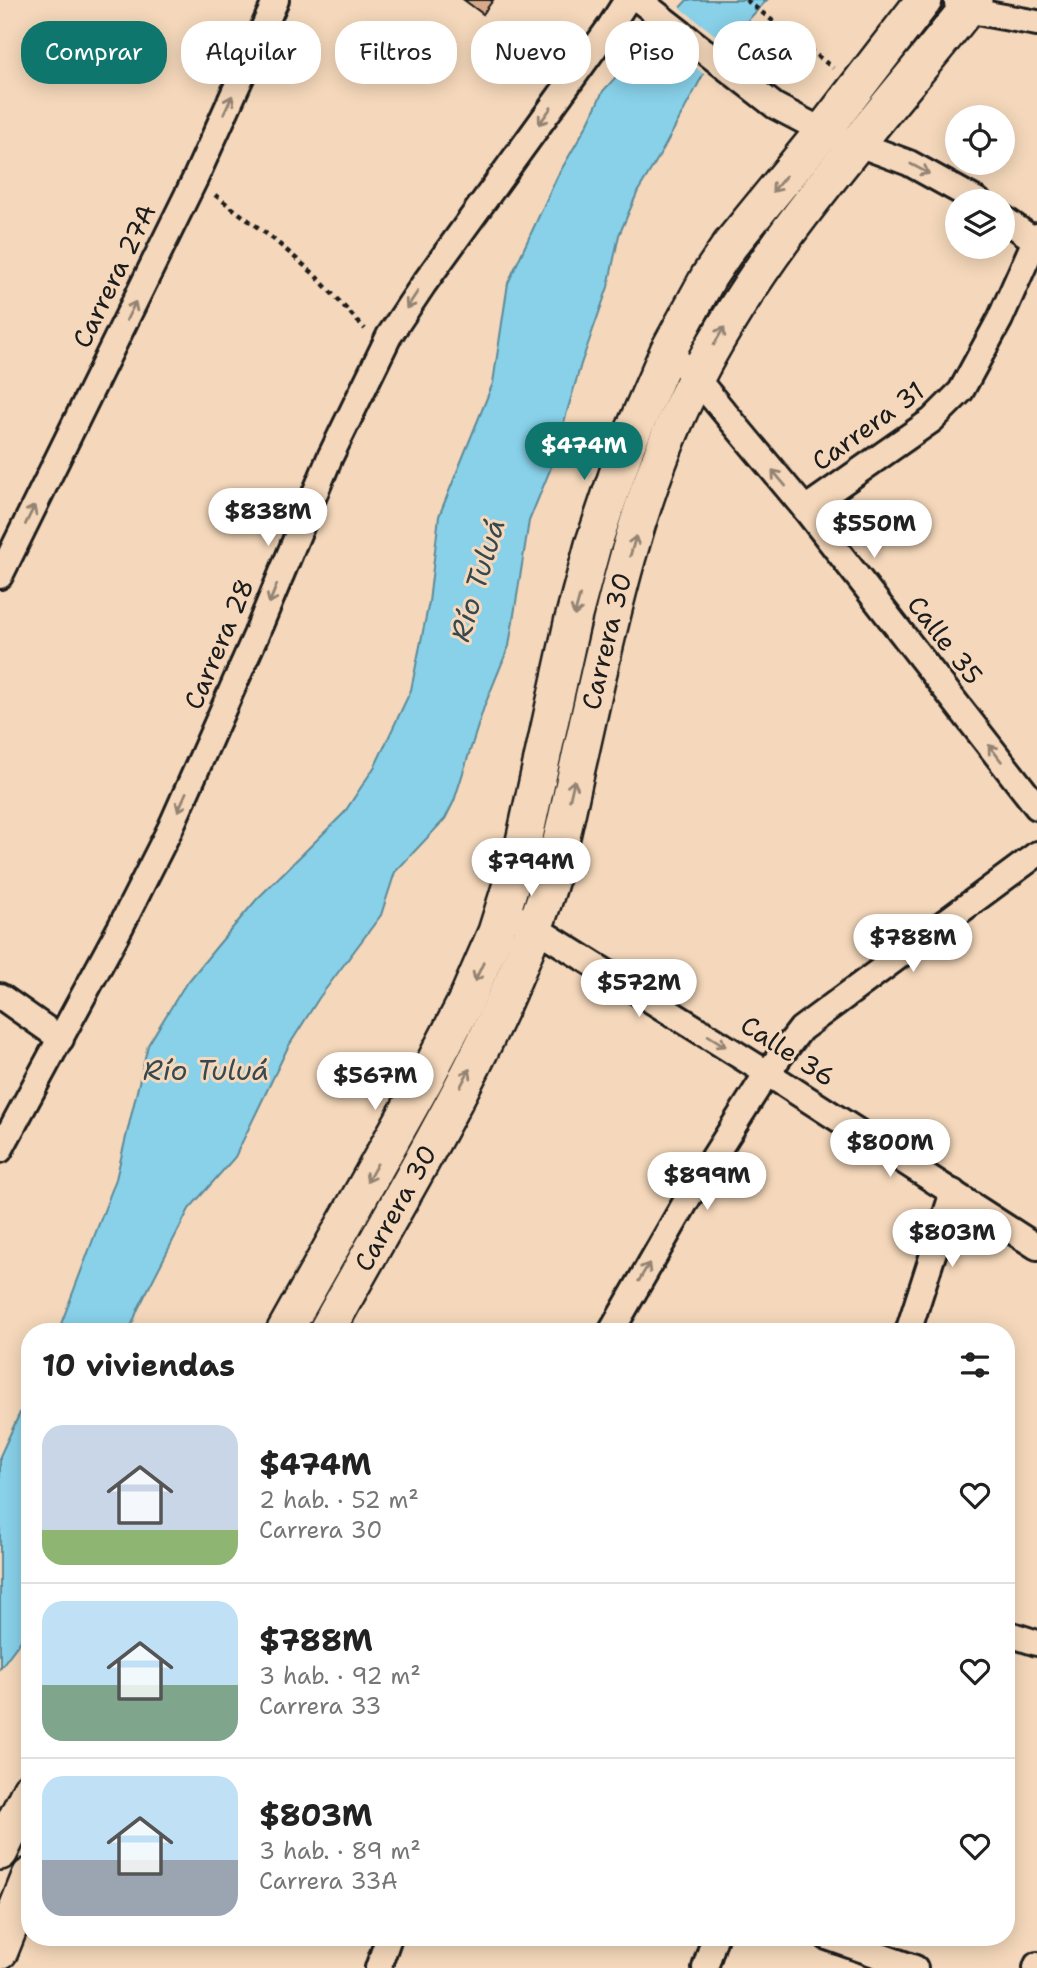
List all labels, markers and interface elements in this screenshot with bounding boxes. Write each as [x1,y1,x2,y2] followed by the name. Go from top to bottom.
[21,21,167,84] chip: Comprar
[181,21,321,84] chip: Alquilar
[335,21,457,84] chip: Filtros
[471,21,591,84] chip: Nuevo
[605,21,699,84] chip: Piso
[713,21,816,84] chip: Casa
[223,95,236,116] one-way arrow
[945,105,1015,259] map controls
[945,105,1015,175] button: locate
[538,106,552,125] one-way arrow
[909,163,930,176] one-way arrow
[771,174,787,192] one-way arrow
[945,189,1015,259] button: layers
[64,198,163,354] street label: Carrera 27A
[405,290,419,310] one-way arrow
[124,301,138,322] one-way arrow
[713,326,726,347] one-way arrow
[804,373,931,478] street label: Carrera 31
[535,422,633,482] pin: $474M
[541,430,627,460] text: $474M
[772,469,788,487] one-way arrow
[219,489,317,548] pin: $838M
[224,496,312,526] text: $838M
[825,500,923,560] pin: $550M
[24,505,38,526] one-way arrow
[832,508,916,538] text: $550M
[440,514,514,646] water label: Río Tuluá
[627,535,640,557] one-way arrow
[573,569,640,713] street label: Carrera 30
[175,573,262,715] street label: Carrera 28
[266,583,279,604] one-way arrow
[900,588,991,691] street label: Calle 35
[570,594,583,617] one-way arrow
[988,745,1003,763] one-way arrow
[566,779,580,802] one-way arrow
[175,791,188,813] one-way arrow
[482,838,580,898] pin: $794M
[488,846,574,876] text: $794M
[864,914,962,974] pin: $788M
[869,922,957,952] text: $788M
[590,960,688,1019] pin: $572M
[472,961,485,983] one-way arrow
[597,967,681,997] text: $572M
[734,1007,842,1094] street label: Calle 36
[707,1035,727,1049] one-way arrow
[143,1051,269,1089] water label: Río Tuluá
[326,1052,424,1112] pin: $567M
[333,1060,417,1090] text: $567M
[458,1069,472,1089] one-way arrow
[841,1120,939,1179] pin: $800M
[846,1127,934,1157] text: $800M
[345,1139,444,1277] street label: Carrera 30
[658,1152,756,1212] pin: $899M
[663,1160,751,1190] text: $899M
[365,1163,379,1183] one-way arrow
[903,1210,1001,1269] pin: $803M
[908,1217,996,1247] text: $803M
[638,1262,651,1283] one-way arrow
[42,1345,235,1386] text: 10 viviendas
[956,1346,994,1384] icon: filters
[259,1444,372,1485] text: $474M
[98,1453,182,1537] icon: home
[956,1476,994,1514] icon: heart
[259,1485,419,1515] text: 2 hab. · 52 m²
[259,1515,382,1545] text: Carrera 30
[259,1620,373,1661] text: $788M
[98,1629,182,1713] icon: home
[956,1652,994,1690] icon: heart
[259,1661,421,1691] text: 3 hab. · 92 m²
[259,1691,381,1721] text: Carrera 33
[259,1795,373,1836] text: $803M
[98,1804,182,1888] icon: home
[956,1827,994,1865] icon: heart
[259,1836,421,1866] text: 3 hab. · 89 m²
[259,1866,398,1896] text: Carrera 33A

